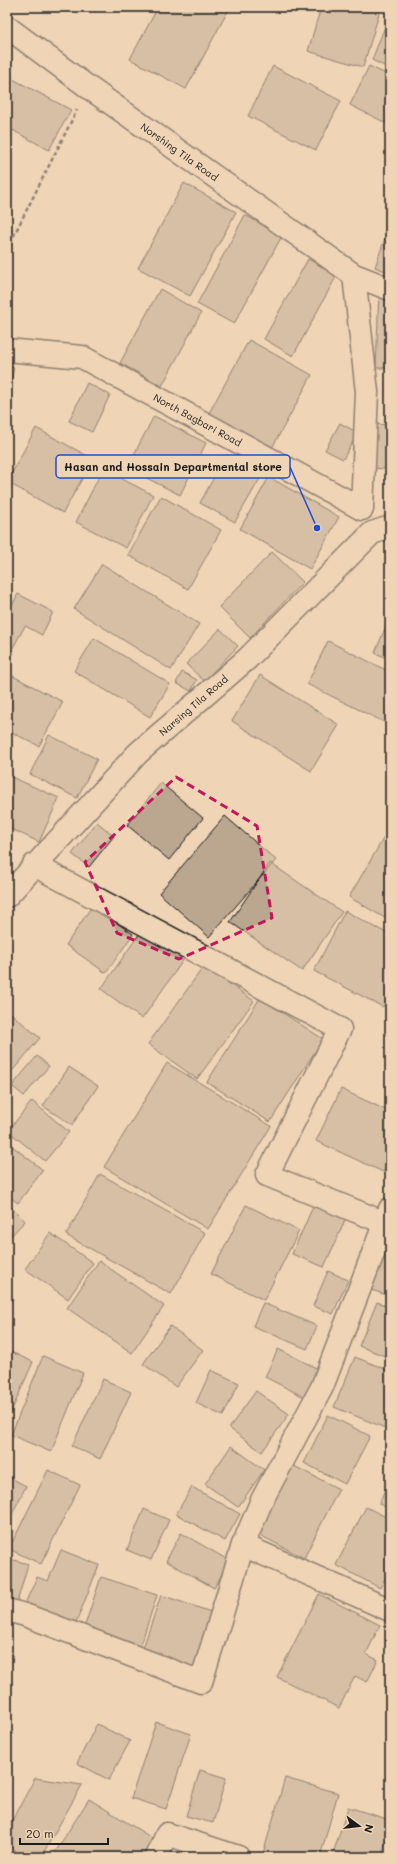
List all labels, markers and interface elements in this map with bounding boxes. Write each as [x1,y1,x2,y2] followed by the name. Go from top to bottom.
[138,119,221,184] street label: Norshing Tila Road
[151,390,244,450] street label: North Bagbari Road
[56,455,290,478] callout: Hasan and Hossain Departmental store
[64,459,282,474] text: Hasan and Hossain Departmental store
[156,672,231,739] street label: Narsing Tila Road
[339,1806,379,1846] north arrow
[20,1820,108,1846] scale bar
[361,1823,377,1835] text: N
[26,1825,54,1841] text: 20 m

